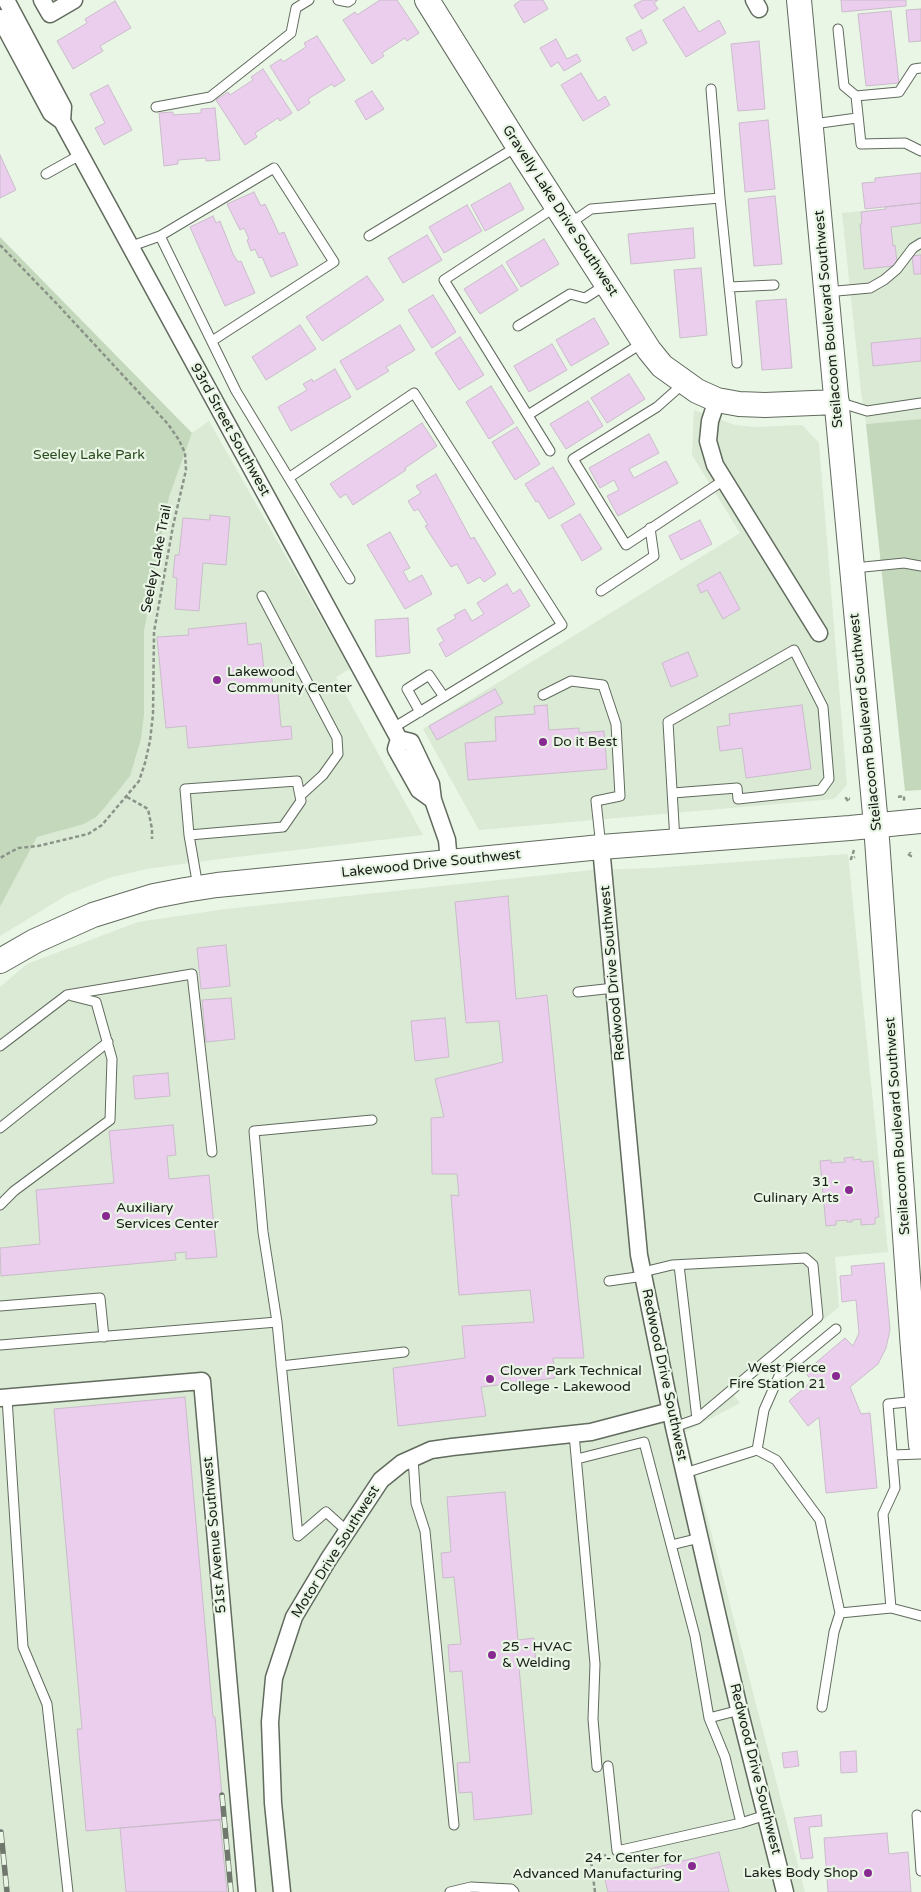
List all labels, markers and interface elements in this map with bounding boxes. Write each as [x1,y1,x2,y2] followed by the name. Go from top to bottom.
[498,122,622,300] street label: Gravelly Lake Drive Southwest
[811,209,847,429] street label: Steilacoom Boulevard Southwest
[186,361,274,499] street label: 93rd Street Southwest
[33,447,145,463] park label: Seeley Lake Park
[138,503,176,615] street label: Seeley Lake Trail
[846,613,886,831] street label: Steilacoom Boulevard Southwest
[227,664,352,696] place label: Lakewood Community Center
[211,674,223,686] marker: Lakewood Community Center
[553,734,617,750] place label: Do it Best
[537,736,549,748] marker: Do it Best
[340,846,522,882] street label: Lakewood Drive Southwest
[597,885,629,1061] street label: Redwood Drive Southwest
[882,1016,914,1236] street label: Steilacoom Boulevard Southwest
[753,1174,839,1206] place label: 31 - Culinary Arts
[843,1184,855,1196] marker: 31 - Culinary Arts
[116,1200,219,1232] place label: Auxiliary Services Center
[100,1210,112,1222] marker: Auxiliary Services Center
[638,1287,690,1463] street label: Redwood Drive Southwest
[729,1360,826,1392] place label: West Pierce Fire Station 21
[500,1363,642,1395] place label: Clover Park Technical College - Lakewood
[830,1370,842,1382] marker: West Pierce Fire Station 21
[484,1373,496,1385] marker: Clover Park Technical College - Lakewood
[200,1456,230,1614] street label: 51st Avenue Southwest
[288,1483,384,1621] street label: Motor Drive Southwest
[502,1639,572,1671] place label: 25 - HVAC & Welding
[486,1649,498,1661] marker: 25 - HVAC & Welding
[726,1682,784,1856] street label: Redwood Drive Southwest
[512,1850,682,1882] place label: 24 - Center for Advanced Manufacturing
[686,1860,698,1872] marker: 24 - Center for Advanced Manufacturing
[744,1865,858,1881] place label: Lakes Body Shop
[862,1867,874,1879] marker: Lakes Body Shop

